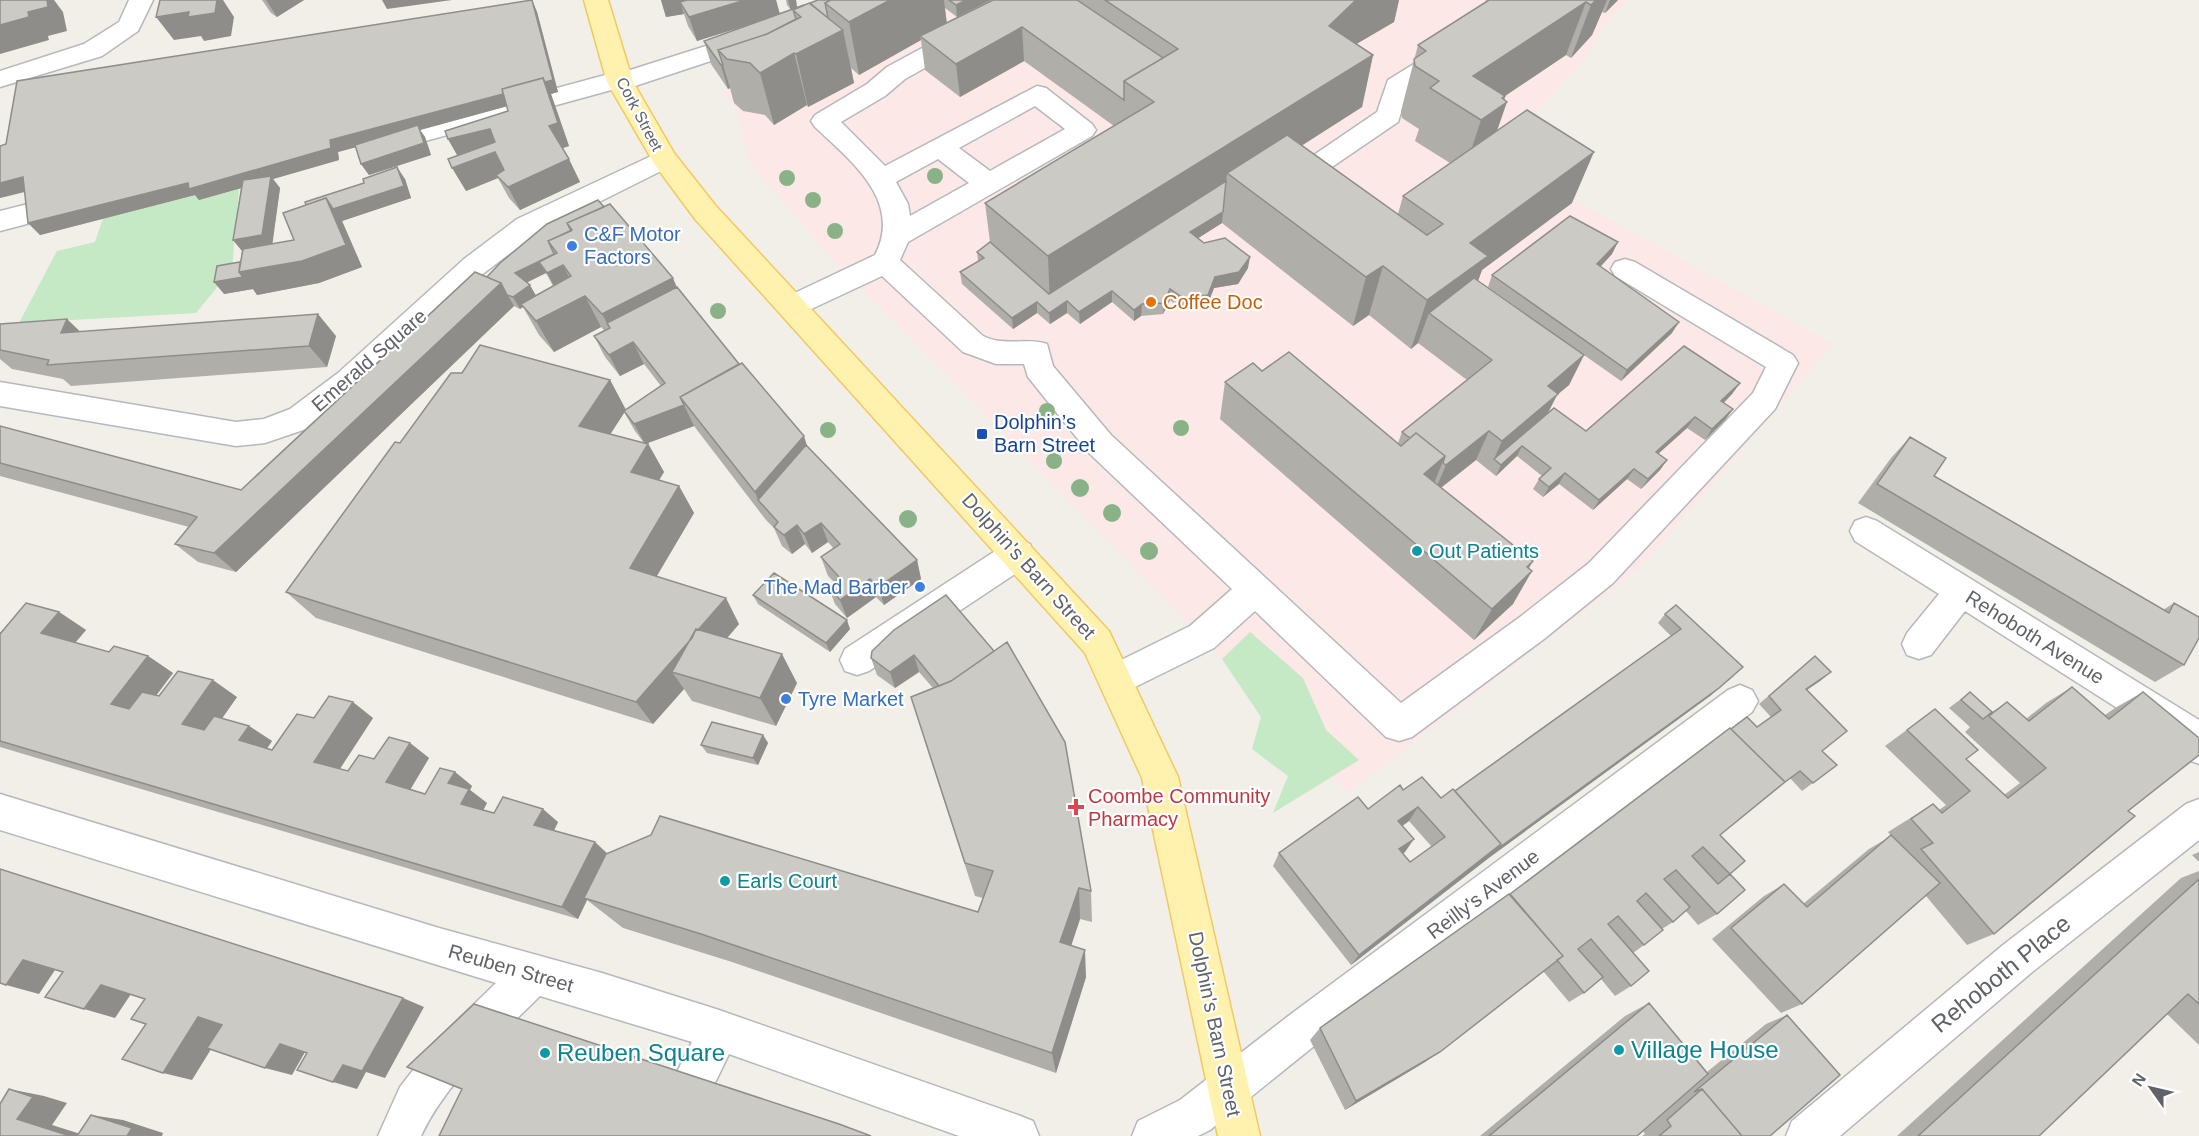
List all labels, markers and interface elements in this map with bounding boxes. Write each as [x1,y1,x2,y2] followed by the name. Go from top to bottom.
[613,75,666,154] street label: Cork Street
[584,223,681,268] place label: C&F Motor Factors
[565,239,579,253] marker: C&F Motor Factors
[1163,291,1263,313] place label: Coffee Doc
[1144,295,1158,309] marker: Coffee Doc
[307,304,431,416] street label: Emerald Square
[994,411,1096,456] place label: Dolphin’s Barn Street
[975,427,989,441] marker: Dolphin’s Barn Street
[958,489,1100,644] street label: Dolphin's Barn Street
[1429,540,1539,562] place label: Out Patients
[1410,544,1424,558] marker: Out Patients
[763,576,908,598] place label: The Mad Barber
[913,580,927,594] marker: The Mad Barber
[1962,586,2108,688] street label: Rehoboth Avenue
[798,688,904,710] place label: Tyre Market
[779,692,793,706] marker: Tyre Market
[1088,785,1270,830] place label: Coombe Community Pharmacy
[1069,800,1083,814] marker: Coombe Community Pharmacy
[1423,845,1543,943] street label: Reilly's Avenue
[737,870,837,892] place label: Earls Court
[718,874,732,888] marker: Earls Court
[1926,909,2076,1038] street label: Rehoboth Place
[1185,930,1245,1119] street label: Dolphin's Barn Street
[446,940,576,996] street label: Reuben Street
[1631,1036,1779,1063] place label: Village House
[557,1039,725,1066] place label: Reuben Square
[1612,1043,1626,1057] marker: Village House
[538,1046,552,1060] marker: Reuben Square
[2121,1058,2181,1118] north arrow
[2129,1070,2149,1089] text: N

